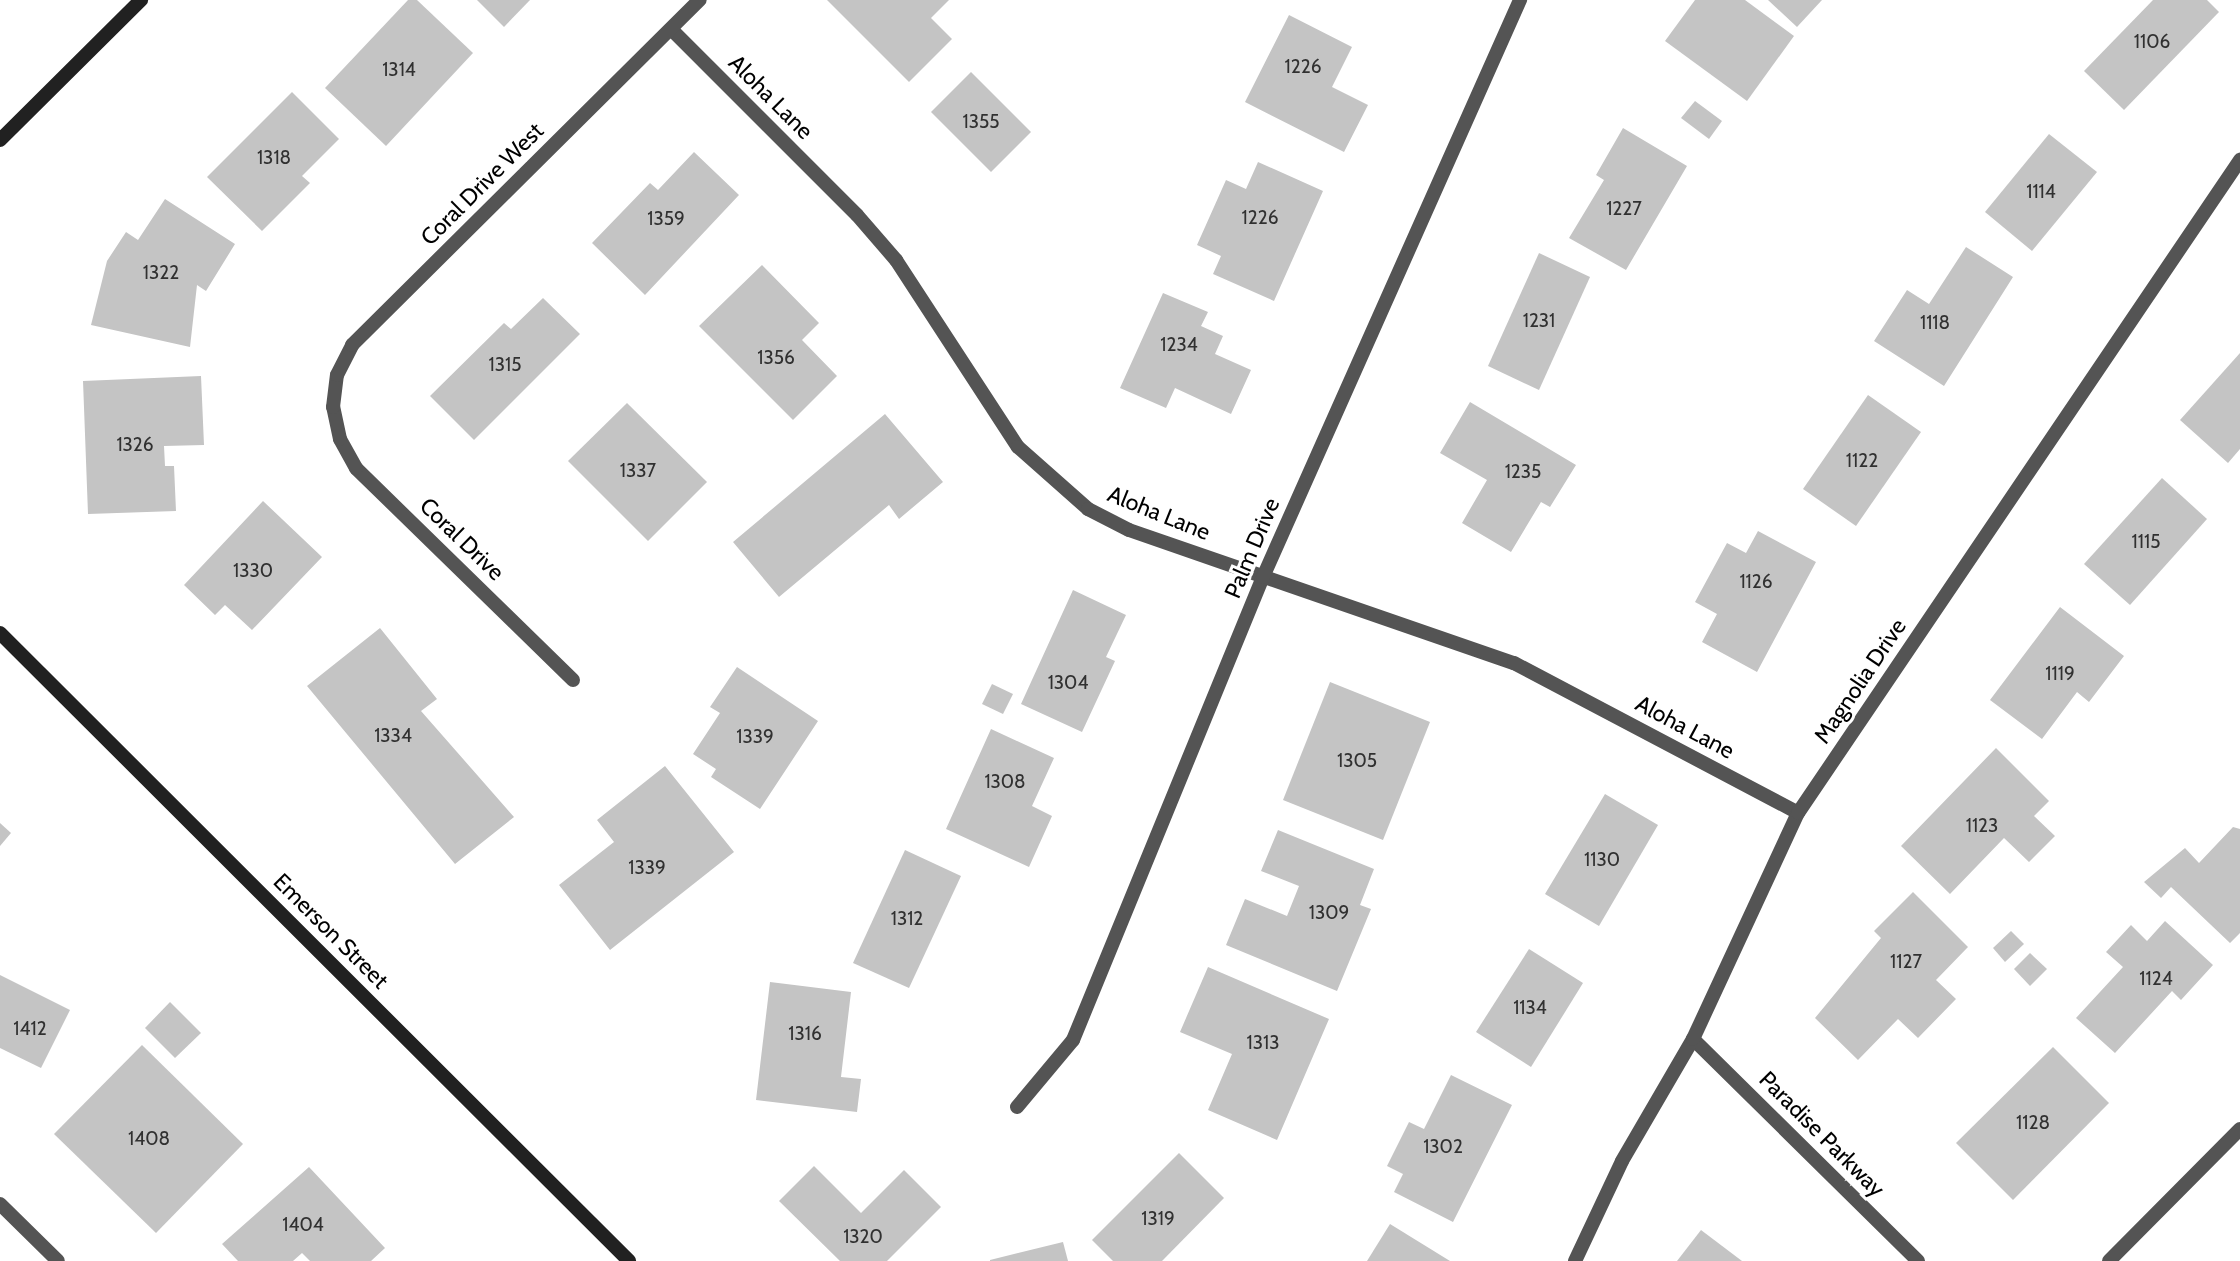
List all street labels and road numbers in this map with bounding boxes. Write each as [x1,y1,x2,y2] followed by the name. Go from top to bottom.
[723,49,819,145] street label: Aloha Lane
[415,117,549,251] street label: Coral Drive West
[1104,480,1214,546] street label: Aloha Lane
[414,492,510,586] street label: Coral Drive
[1219,494,1285,602] street label: Palm Drive
[1808,613,1912,749] street label: Magnolia Drive
[1631,689,1739,765] street label: Aloha Lane
[268,868,394,994] street label: Emerson Street
[1753,1065,1891,1203] street label: Paradise Parkway

